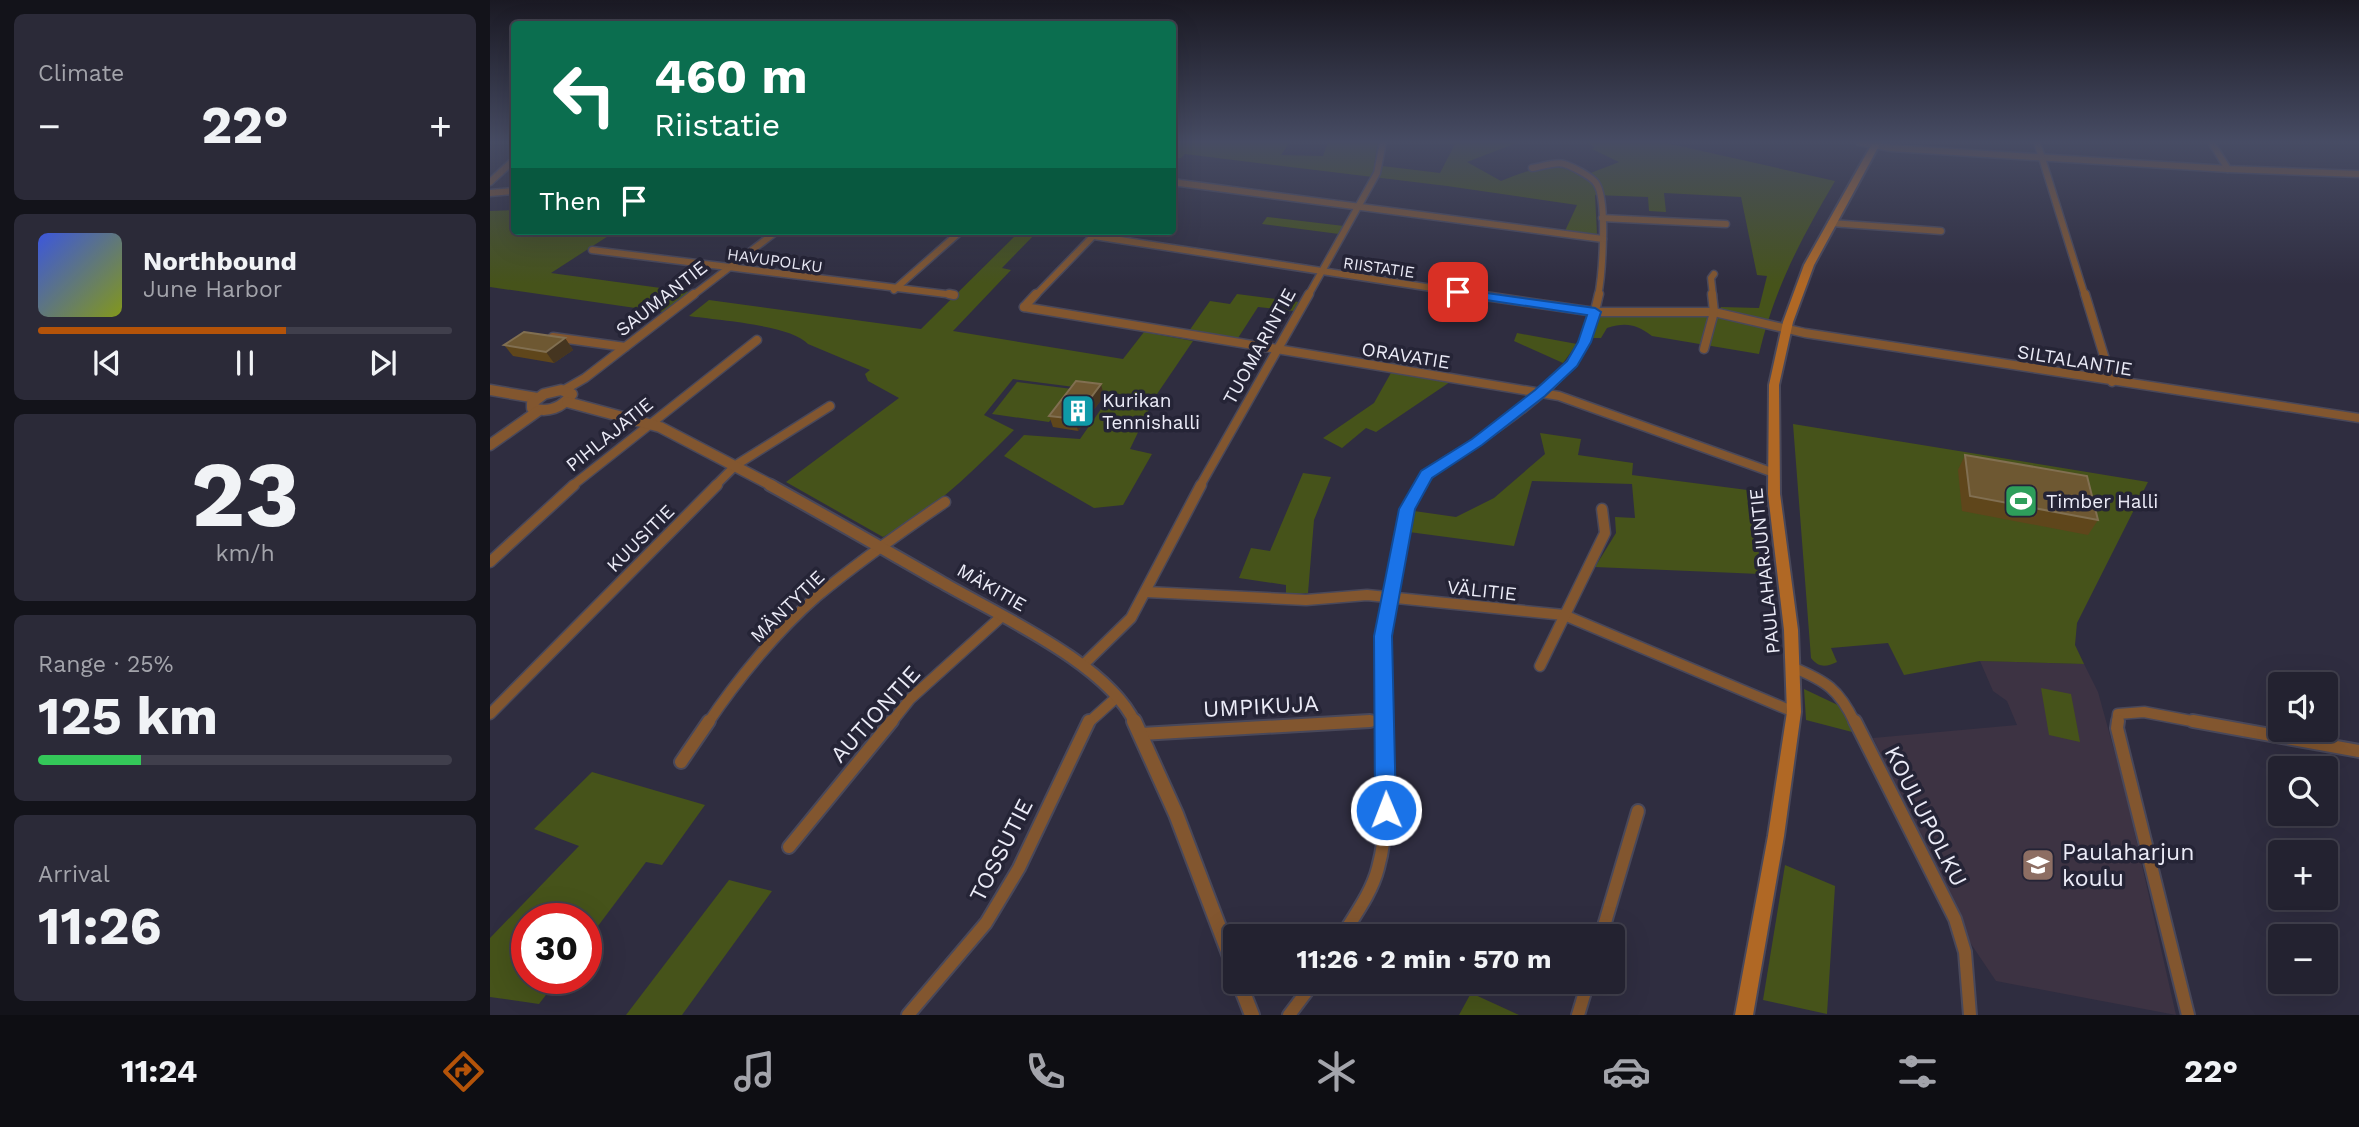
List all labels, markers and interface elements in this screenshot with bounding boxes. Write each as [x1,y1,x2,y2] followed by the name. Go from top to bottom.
[654,47,808,105] text: 460 m
[539,49,630,140] icon: left
[38,60,124,87] text: Climate
[201,95,289,156] text: 22°
[38,104,61,148] text: −
[429,104,452,148] text: +
[654,106,780,144] text: Riistatie
[615,182,653,220] icon: arrive
[539,186,601,216] text: Then
[726,244,824,277] street label: HAVUPOLKU
[143,246,297,276] text: Northbound
[1342,253,1416,282] street label: RIISTATIE
[611,256,712,341] street label: SAUMANTIE
[1428,262,1488,322] pin
[1439,273,1477,311] icon: arrive
[143,276,282,303] text: June Harbor
[1218,284,1301,408] street label: TUOMARINTIE
[1360,337,1452,374] street label: ORAVATIE
[2016,340,2134,381] street label: SILTALANTIE
[88,344,126,382] icon: previous
[226,344,264,382] icon: pause
[364,344,402,382] icon: next
[1102,389,1200,434] place label: Kurikan Tennishalli
[561,392,658,477] street label: PIHLAJATIE
[1059,392,1097,430] building icon: Kurikan Tennishalli
[191,441,299,548] text: 23
[2002,482,2040,520] sports icon: Timber Halli
[1744,487,1785,655] street label: PAULAHARJUNTIE
[2046,490,2158,513] place label: Timber Halli
[602,500,679,577] street label: KUUSITIE
[215,540,275,567] text: km/h
[953,558,1030,616] street label: MÄKITIE
[745,565,829,647] street label: MÄNTYTIE
[1446,575,1518,606] street label: VÄLITIE
[38,651,173,678] text: Range · 25%
[825,660,926,768] street label: AUTIONTIE
[2268,672,2338,994] map controls
[2268,672,2338,742] button: sound
[38,686,218,747] text: 125 km
[1202,690,1320,723] street label: UMPIKUJA
[1879,742,1973,891] street label: KOULUPOLKU
[2268,756,2338,826] button: search
[1349,773,1423,847] position arrow
[964,794,1039,906] street label: TOSSUTIE
[2062,839,2194,892] place label: Paulaharjun koulu
[2268,840,2338,910] button: +
[2019,846,2057,884] school or university icon: Paulaharjun koulu
[38,861,110,888] text: Arrival
[38,896,162,957] text: 11:26
[511,903,602,994] speed limit sign: 30
[2268,924,2338,994] button: −
[1296,944,1552,974] text: 11:26 · 2 min · 570 m
[439,1047,488,1096] icon: directions
[730,1047,779,1096] icon: music
[1021,1047,1070,1096] icon: phone
[1312,1047,1361,1096] icon: climate
[1602,1047,1651,1096] icon: car
[1893,1047,1942,1096] icon: filters
[121,1052,198,1090] text: 11:24
[2184,1052,2238,1090] text: 22°

